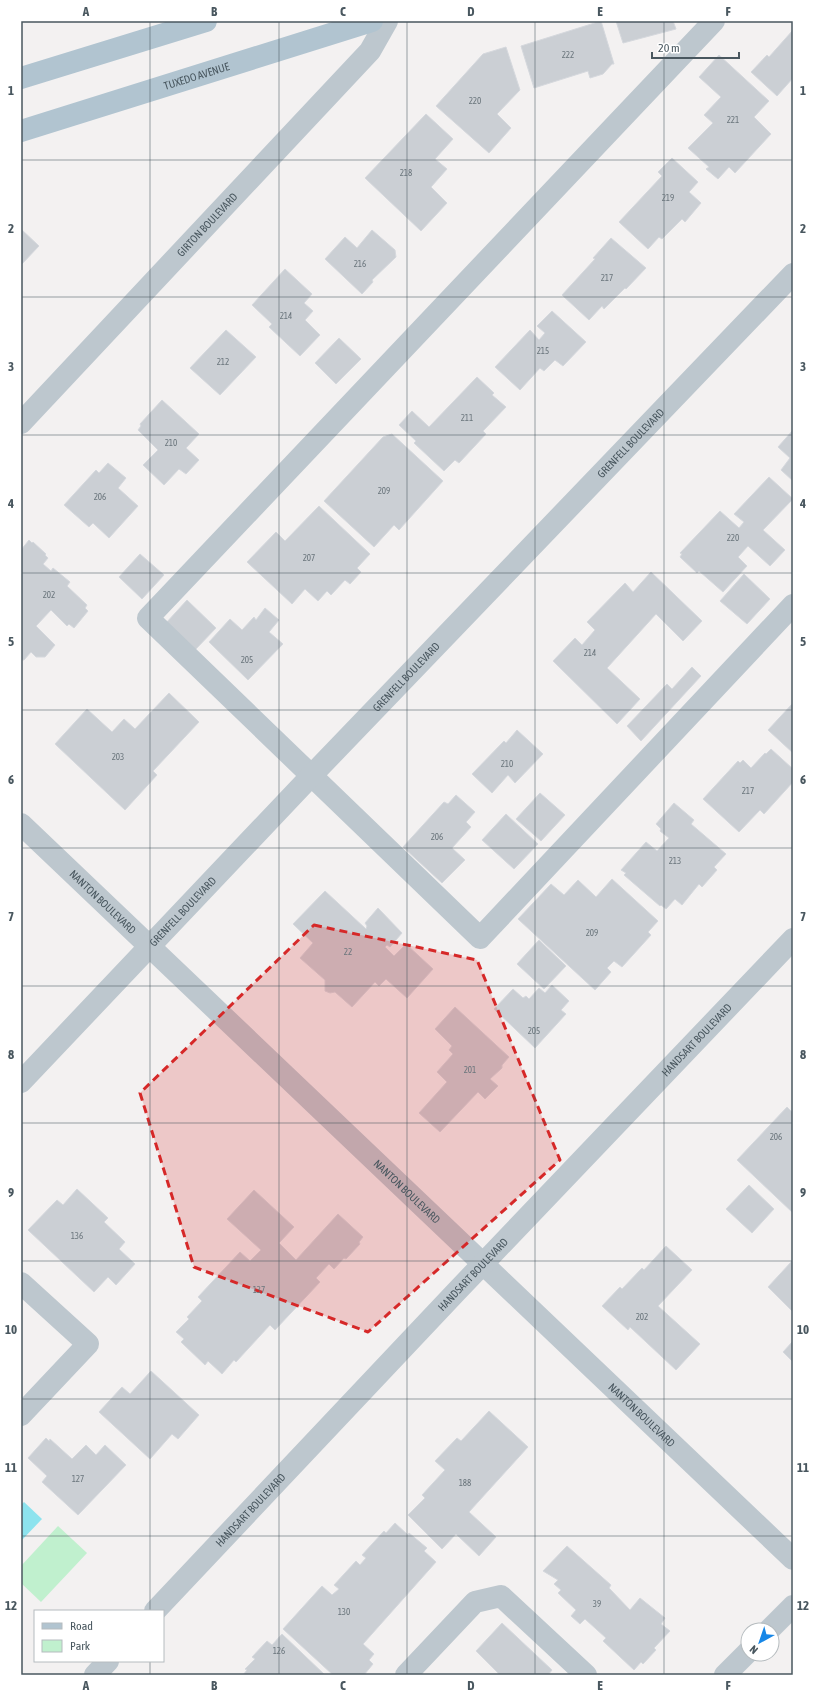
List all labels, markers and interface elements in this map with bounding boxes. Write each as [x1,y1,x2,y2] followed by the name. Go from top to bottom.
[82,4,90,19] text: A
[211,4,218,19] text: B
[340,4,346,19] text: C
[467,4,475,19] text: D
[597,4,603,19] text: E
[725,4,731,19] text: F
[652,34,739,60] scale bar
[658,41,680,55] text: 20 m
[562,50,574,60] house number: 222
[162,60,231,92] street label: TUXEDO AVENUE
[8,83,14,98] text: 1
[800,83,806,98] text: 1
[469,96,481,106] house number: 220
[727,115,739,125] house number: 221
[400,168,412,178] house number: 218
[174,190,240,259] street label: GIRTON BOULEVARD
[662,193,674,203] house number: 219
[8,221,14,236] text: 2
[800,221,806,236] text: 2
[354,259,366,269] house number: 216
[601,273,613,283] house number: 217
[280,311,292,321] house number: 214
[537,346,549,356] house number: 215
[217,357,229,367] house number: 212
[8,359,14,374] text: 3
[800,359,806,374] text: 3
[595,406,666,480] street label: GRENFELL BOULEVARD
[461,413,473,423] house number: 211
[165,438,177,448] house number: 210
[378,486,390,496] house number: 209
[94,492,106,502] house number: 206
[7,496,14,511] text: 4
[799,496,806,511] text: 4
[727,533,739,543] house number: 220
[303,553,315,563] house number: 207
[43,590,55,600] house number: 202
[8,634,14,649] text: 5
[800,634,806,649] text: 5
[370,640,442,714] street label: GRENFELL BOULEVARD
[584,648,596,658] house number: 214
[241,655,253,665] house number: 205
[112,752,124,762] house number: 203
[501,759,513,769] house number: 210
[8,772,14,787] text: 6
[800,772,806,787] text: 6
[742,786,754,796] house number: 217
[431,832,443,842] house number: 206
[669,856,681,866] house number: 213
[67,868,138,936] street label: NANTON BOULEVARD
[147,874,218,949] street label: GRENFELL BOULEVARD
[8,909,14,924] text: 7
[800,909,806,924] text: 7
[586,928,598,938] house number: 209
[344,947,352,957] house number: 22
[659,1001,734,1079] street label: HANDSART BOULEVARD
[528,1026,540,1036] house number: 205
[8,1047,14,1062] text: 8
[800,1047,806,1062] text: 8
[464,1065,476,1075] house number: 201
[770,1132,782,1142] house number: 206
[371,1157,443,1226] street label: NANTON BOULEVARD
[8,1185,14,1200] text: 9
[800,1185,806,1200] text: 9
[71,1231,83,1241] house number: 136
[436,1236,510,1313] street label: HANDSART BOULEVARD
[253,1285,265,1295] house number: 137
[636,1312,648,1322] house number: 202
[5,1322,17,1337] text: 10
[797,1322,809,1337] text: 10
[606,1381,677,1449] street label: NANTON BOULEVARD
[5,1460,17,1475] text: 11
[797,1460,809,1475] text: 11
[213,1471,288,1549] street label: HANDSART BOULEVARD
[72,1474,84,1484] house number: 127
[459,1478,471,1488] house number: 188
[5,1598,17,1613] text: 12
[797,1598,809,1613] text: 12
[593,1599,601,1609] house number: 39
[338,1607,350,1617] house number: 130
[34,1610,164,1662] legend
[70,1619,93,1633] text: Road
[740,1622,780,1662] north arrow
[70,1639,91,1653] text: Park
[747,1643,760,1656] text: N
[273,1646,285,1656] house number: 126
[82,1678,90,1693] text: A
[211,1678,218,1693] text: B
[340,1678,346,1693] text: C
[467,1678,475,1693] text: D
[597,1678,603,1693] text: E
[725,1678,731,1693] text: F

